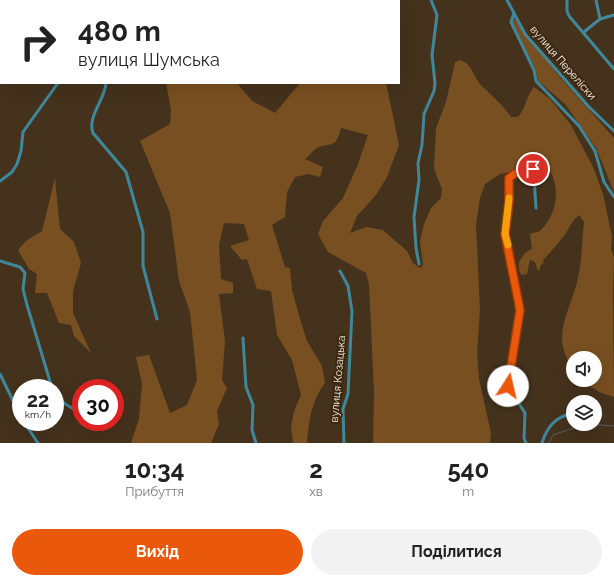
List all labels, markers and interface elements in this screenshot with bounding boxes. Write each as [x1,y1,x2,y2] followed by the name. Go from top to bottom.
[78,15,161,48] text: 480 m
[12,16,64,68] icon: right
[527,23,599,103] street label: вулиця Переліски
[78,49,220,70] text: вулиця Шумська
[516,152,550,186] pin
[522,158,544,180] icon: arrive
[328,335,348,423] street label: вулиця Козацька
[566,351,602,431] map controls
[566,351,602,387] button: sound
[487,365,529,407] position arrow
[72,379,124,431] speed limit sign: 30
[27,388,49,412] text: 22
[566,395,602,431] button: layers
[25,409,51,420] text: km/h
[125,455,184,484] text: 10:34
[309,455,323,484] text: 2
[447,455,489,484] text: 540
[125,484,184,499] text: Прибуття
[309,484,323,499] text: хв
[462,484,474,499] text: m
[12,529,303,575] button: Вихід
[311,529,602,575] button: Поділитися

